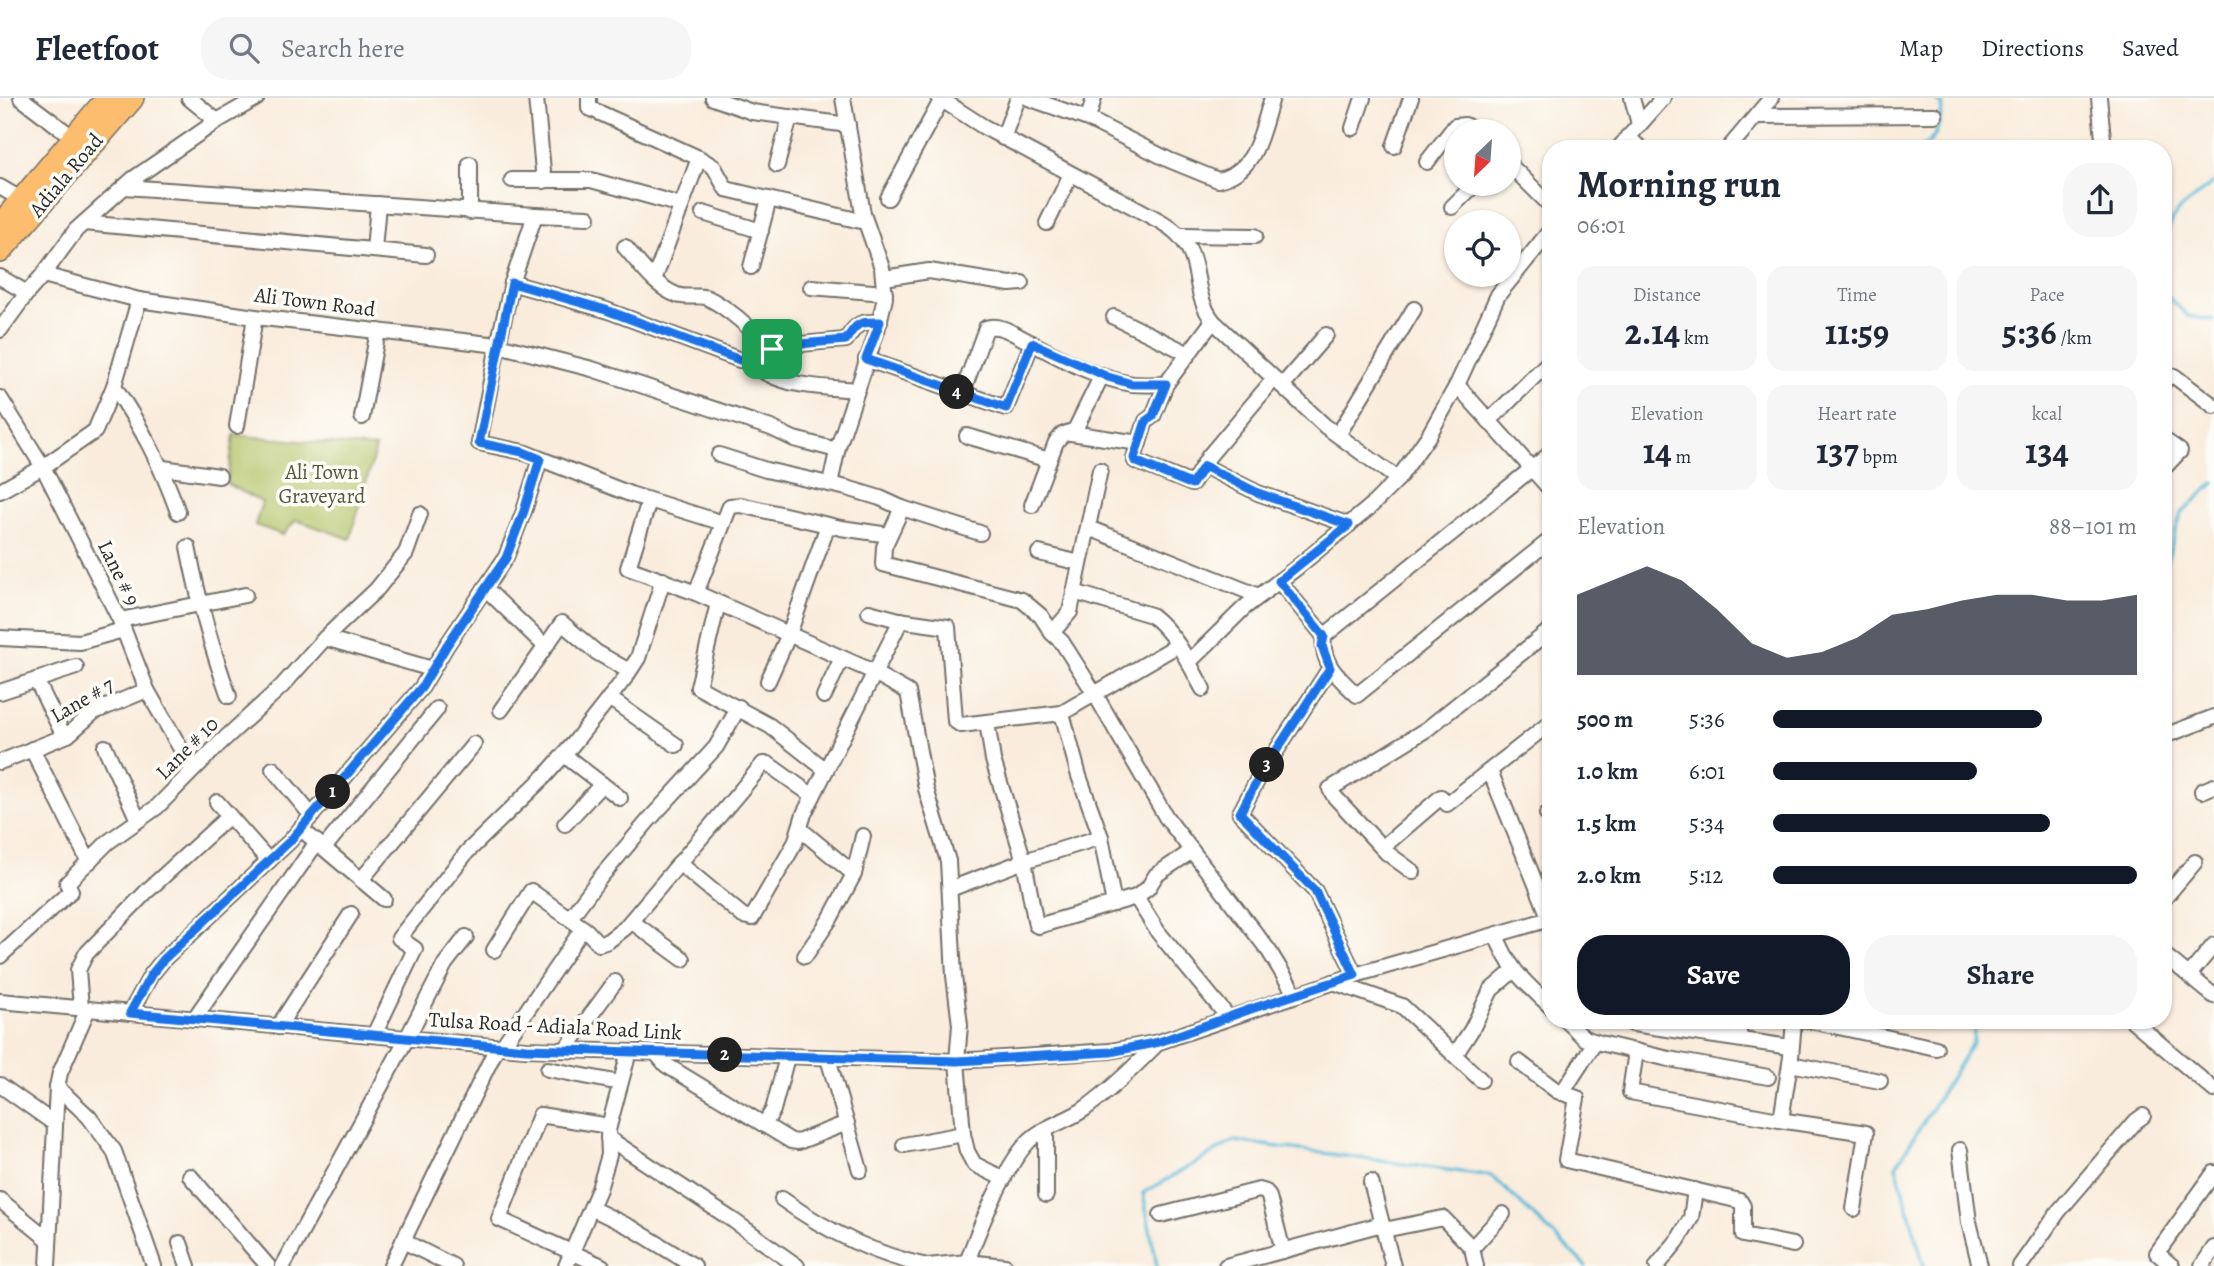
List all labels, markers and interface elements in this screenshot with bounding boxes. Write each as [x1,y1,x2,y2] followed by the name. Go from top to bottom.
[201,17,691,80] search box
[35,26,159,71] text: Fleetfoot
[225,29,263,67] icon: search
[281,31,405,66] text: Search here
[1899,32,1943,64] text: Map
[1981,32,2084,64] text: Directions
[2122,32,2179,64] text: Saved
[1444,119,1521,196] north arrow
[1444,119,1521,287] map controls
[22,126,110,224] street label: Adiala Road
[1577,158,1781,210] text: Morning run
[2063,163,2137,237] button: share
[1444,210,1521,287] button: locate
[1577,210,1625,241] text: 06:01
[252,281,378,323] street label: Ali Town Road
[1633,282,1701,308] text: Distance
[1837,282,1877,308] text: Time
[2029,282,2065,308] text: Pace
[1625,308,1680,356] text: 2.14
[1825,308,1889,356] text: 11:59
[2002,308,2057,356] text: 5:36
[742,319,802,379] pin
[1680,325,1709,351] text: km
[2057,325,2092,351] text: /km
[753,330,791,368] icon: arrive
[940,374,974,410] pin: 4
[952,378,961,404] text: 4
[1631,401,1703,427] text: Elevation
[1817,401,1897,427] text: Heart rate
[2032,401,2062,427] text: kcal
[1643,427,1672,475] text: 14
[1816,427,1859,475] text: 137
[2025,427,2069,475] text: 134
[1672,444,1691,470] text: m
[1859,444,1898,470] text: bpm
[278,458,366,510] park label: Ali Town Graveyard
[1577,511,1665,542] text: Elevation
[2049,511,2137,542] text: 88–101 m
[91,536,147,610] street label: Lane # 9
[45,671,119,729] street label: Lane # 7
[1577,704,1633,735] text: 500 m
[1689,704,1725,735] text: 5:36
[149,710,225,786] street label: Lane # 10
[1250,748,1284,782] pin: 3
[1262,751,1271,777] text: 3
[1577,756,1638,787] text: 1.0 km
[1689,756,1725,787] text: 6:01
[316,774,350,810] pin: 1
[329,778,336,804] text: 1
[1577,808,1637,839] text: 1.5 km
[1689,808,1724,839] text: 5:34
[1577,860,1641,891] text: 2.0 km
[1689,860,1723,891] text: 5:12
[1577,935,1850,1015] button: Save
[1864,935,2137,1015] button: Share
[428,1005,683,1047] street label: Tulsa Road - Adiala Road Link
[708,1038,742,1072] pin: 2
[720,1041,729,1067] text: 2

